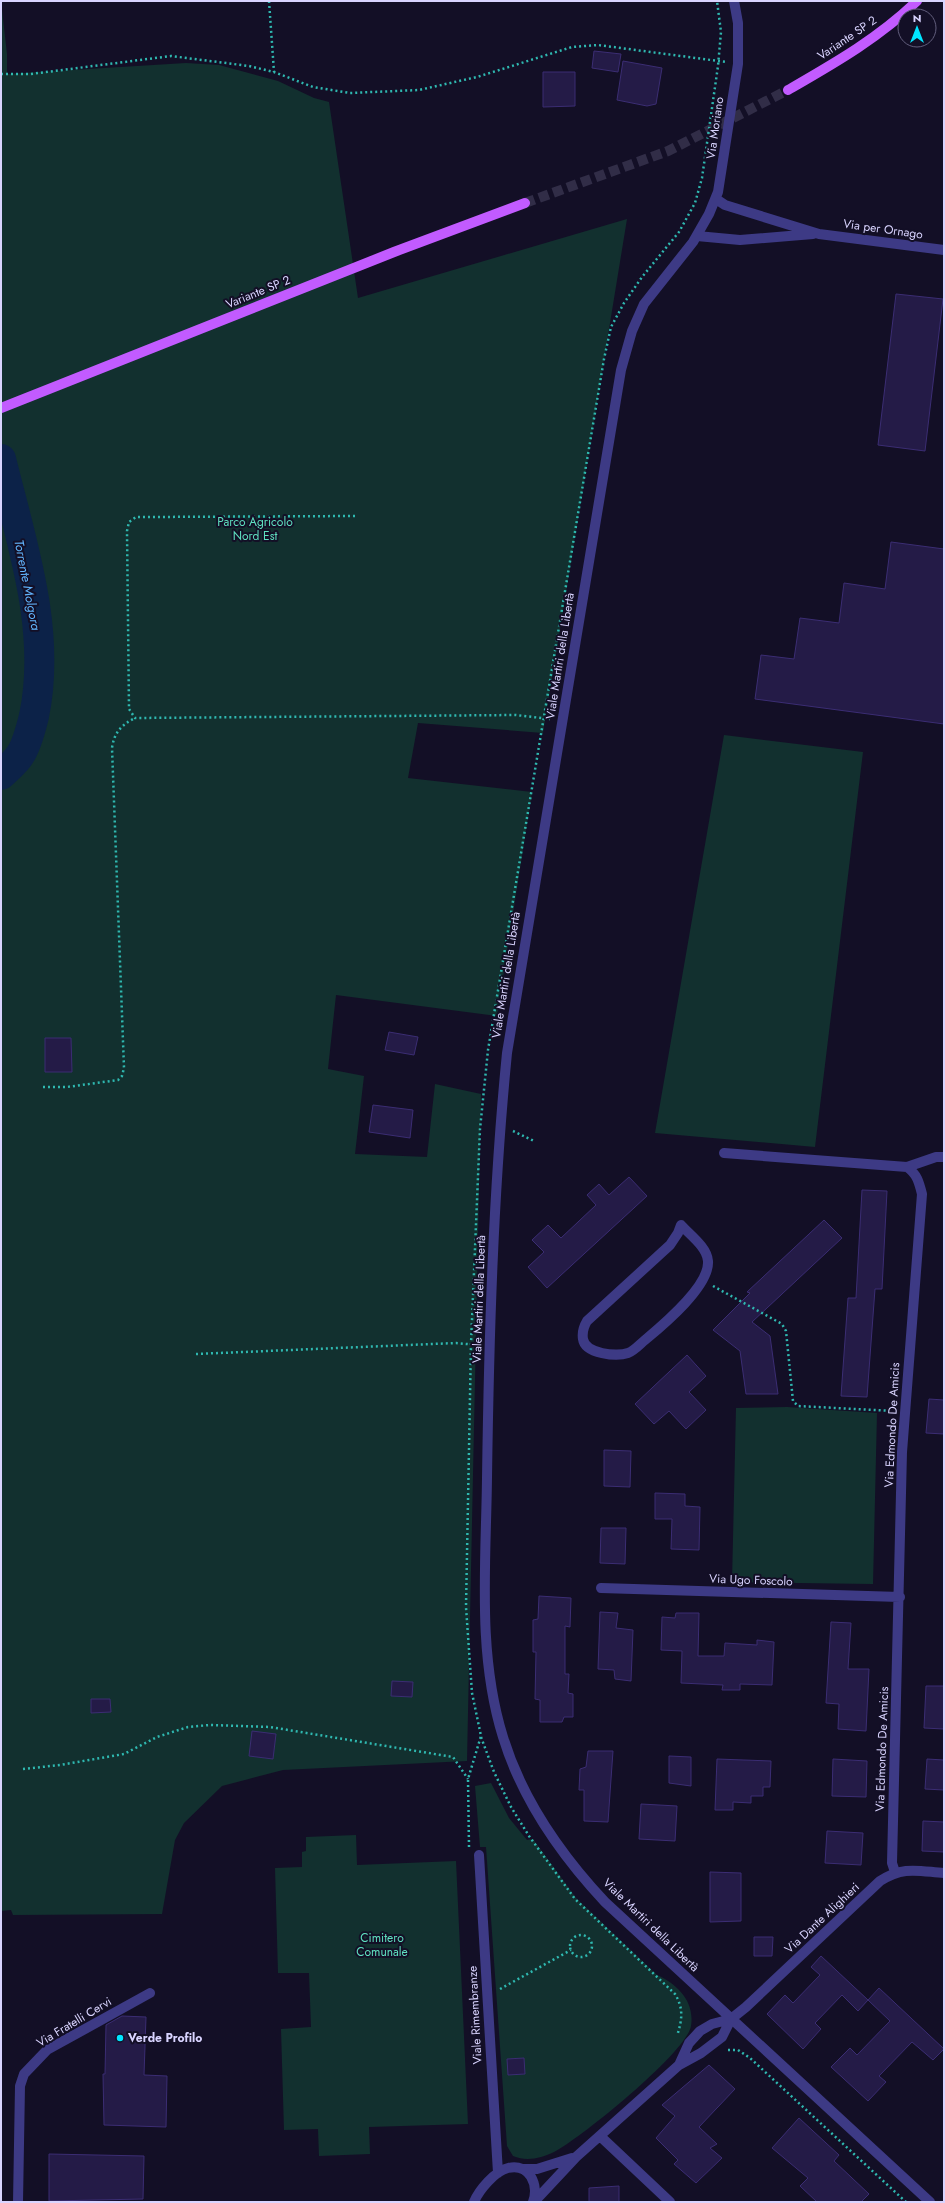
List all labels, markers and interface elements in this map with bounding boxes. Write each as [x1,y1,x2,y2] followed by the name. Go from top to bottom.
[897,8,937,48] north arrow
[913,10,921,26] text: N
[814,11,880,64] street label: Variante SP 2
[702,95,728,160] street label: Via Moriano
[842,215,924,244] street label: Via per Ornago
[223,271,293,313] street label: Variante SP 2
[217,513,293,545] park label: Parco Agricolo Nord Est
[9,538,46,632] water label: Torrente Molgora
[541,591,579,721] street label: Viale Martiri della Libertà
[487,910,525,1040] street label: Viale Martiri della Libertà
[468,1235,490,1363] street label: Viale Martiri della Libertà
[880,1362,904,1488] street label: Via Edmondo De Amicis
[709,1570,794,1590] street label: Via Ugo Foscolo
[871,1686,893,1812] street label: Via Edmondo De Amicis
[599,1874,703,1976] street label: Viale Martiri della Libertà
[780,1878,864,1958] street label: Via Dante Alighieri
[356,1929,408,1961] park label: Cimitero Comunale
[463,1965,487,2065] street label: Viale Rimembranze
[33,1992,115,2052] street label: Via Fratelli Cervi
[127,2029,202,2047] place label: Verde Profilo
[115,2033,125,2043] marker: Verde Profilo

